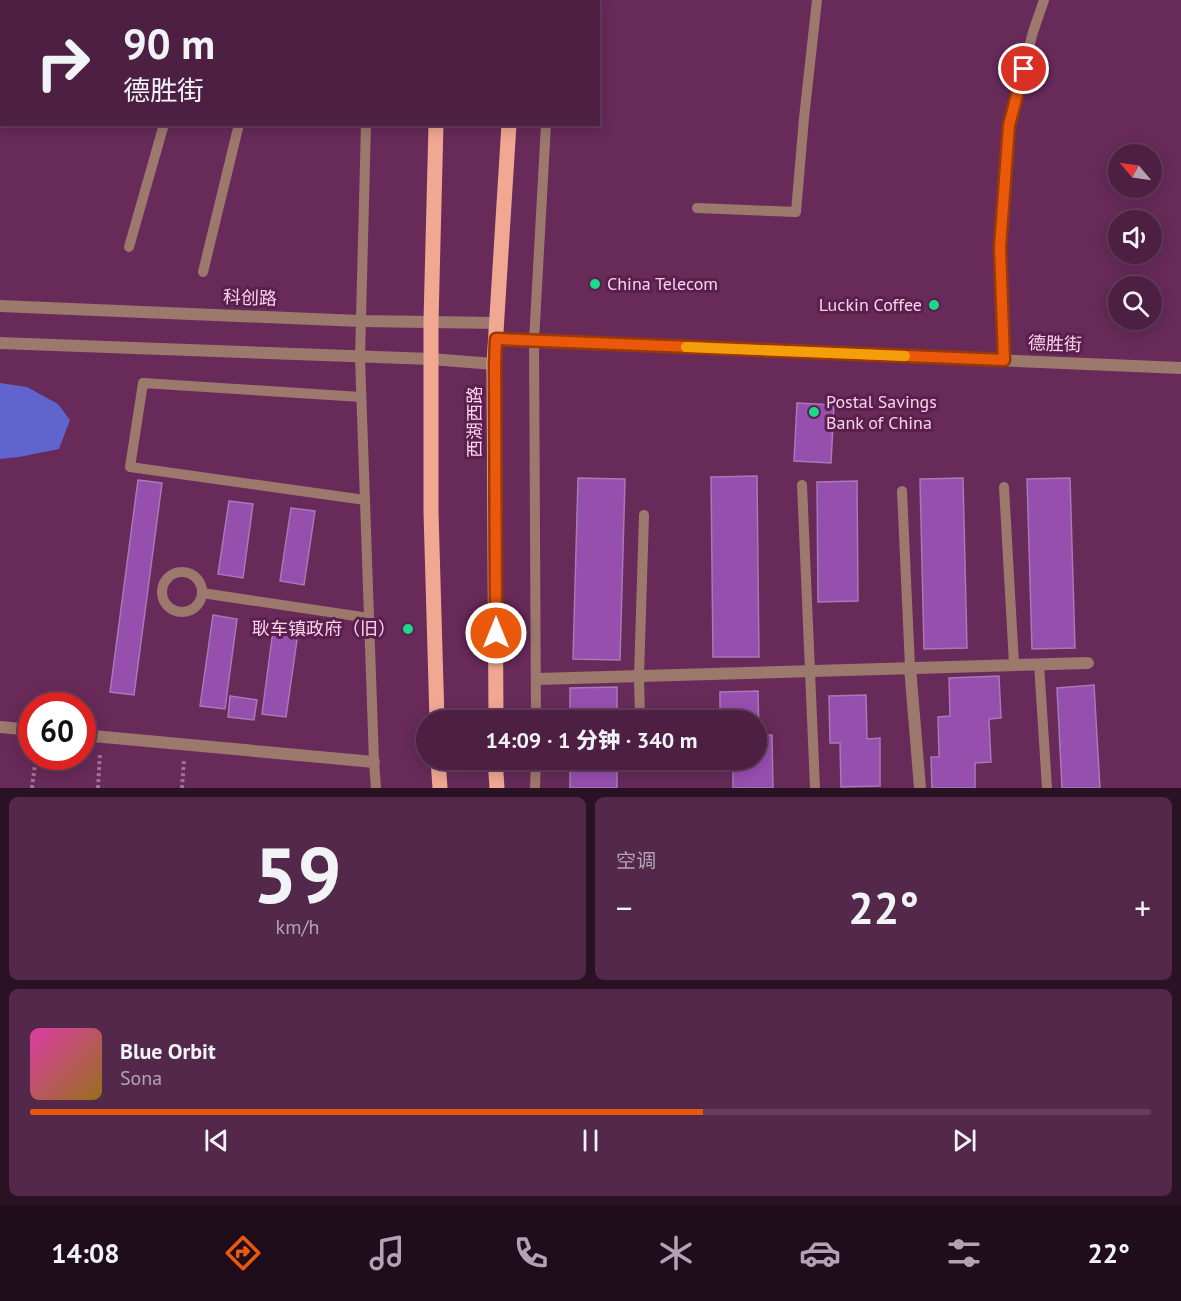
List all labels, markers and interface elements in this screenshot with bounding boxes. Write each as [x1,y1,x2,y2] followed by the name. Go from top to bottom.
[123,16,215,71] text: 90 m
[24,24,102,102] icon: right
[998,43,1049,94] pin
[1007,52,1040,85] icon: arrive
[123,73,204,107] text: 德胜街
[1108,144,1162,198] north arrow
[1108,144,1162,330] map controls
[1108,210,1162,264] button: sound
[607,272,718,295] place label: China Telecom
[1108,276,1162,330] button: search
[588,277,602,291] marker: China Telecom
[223,285,277,310] street label: 科创路
[819,293,922,316] place label: Luckin Coffee
[927,298,941,312] marker: Luckin Coffee
[1028,331,1082,356] street label: 德胜街
[463,386,486,458] street label: 西湖西路
[826,390,937,434] place label: Postal Savings Bank of China
[807,405,821,419] marker: Postal Savings Bank of China
[464,601,528,665] position arrow
[252,617,396,640] place label: 耿车镇政府（旧）
[401,622,415,636] marker: 耿车镇政府（旧）
[18,692,96,770] speed limit sign: 60
[486,726,697,754] text: 14:09 · 1 分钟 · 340 m
[253,824,342,925] text: 59
[616,848,656,874] text: 空调
[848,878,919,936] text: 22°
[616,886,633,929] text: −
[1134,886,1151,929] text: +
[276,914,319,940] text: km/h
[120,1037,216,1065] text: Blue Orbit
[120,1065,162,1091] text: Sona
[200,1124,233,1157] icon: previous
[574,1124,607,1157] icon: pause
[948,1124,981,1157] icon: next
[222,1232,264,1274] icon: directions
[366,1232,408,1274] icon: music
[510,1232,552,1274] icon: phone
[655,1232,697,1274] icon: climate
[799,1232,841,1274] icon: car
[943,1232,985,1274] icon: filters
[51,1236,120,1270] text: 14:08
[1087,1236,1130,1270] text: 22°

